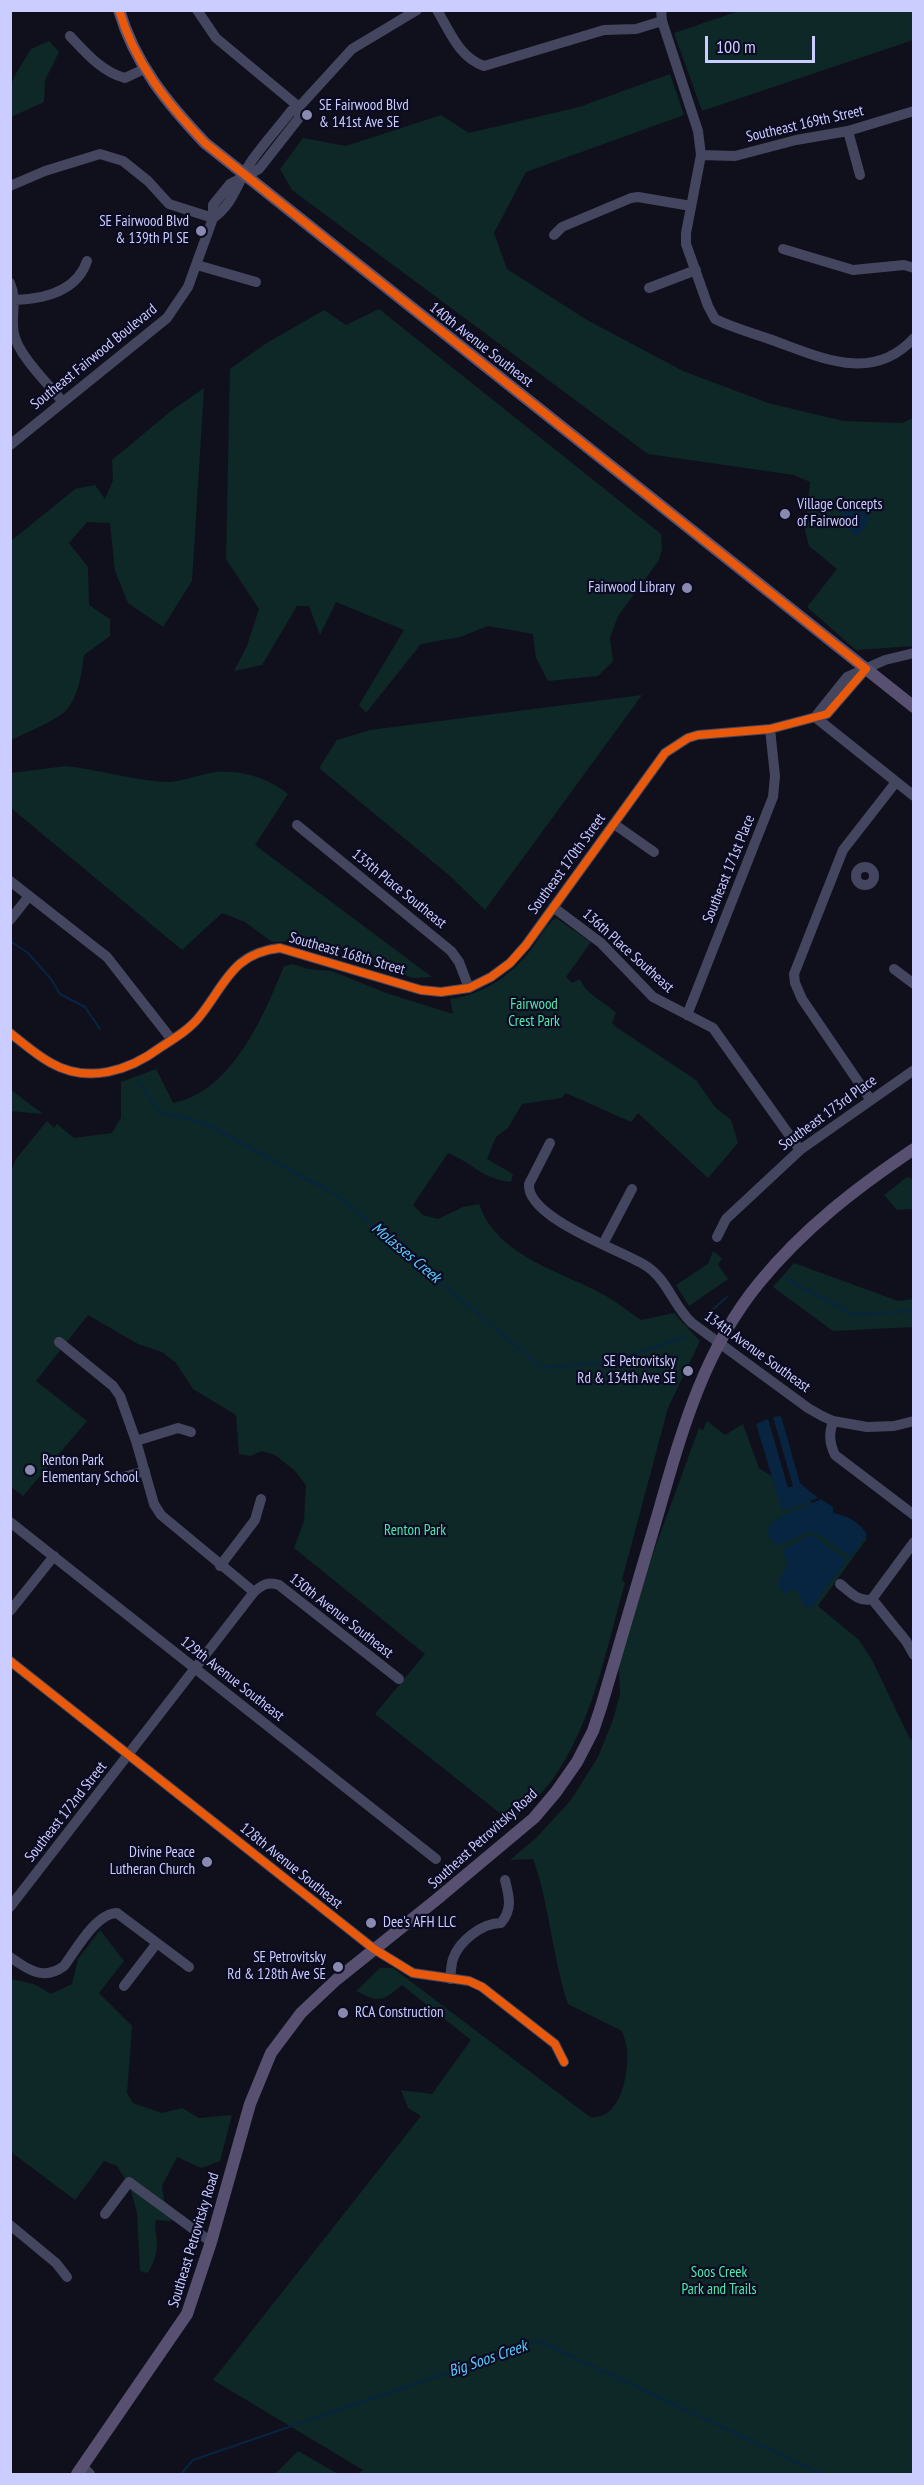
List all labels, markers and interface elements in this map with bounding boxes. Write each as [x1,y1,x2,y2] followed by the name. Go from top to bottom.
[708,24,818,62] scale bar
[716,35,756,58] text: 100 m
[319,97,409,132] place label: SE Fairwood Blvd & 141st Ave SE
[745,102,865,146] street label: Southeast 169th Street
[300,108,314,122] marker: SE Fairwood Blvd & 141st Ave SE
[99,213,189,248] place label: SE Fairwood Blvd & 139th Pl SE
[194,224,208,238] marker: SE Fairwood Blvd & 139th Pl SE
[426,299,536,391] street label: 140th Avenue Southeast
[27,300,161,414] street label: Southeast Fairwood Boulevard
[797,496,883,531] place label: Village Concepts of Fairwood
[778,507,792,521] marker: Village Concepts of Fairwood
[588,579,675,597] place label: Fairwood Library
[680,581,694,595] marker: Fairwood Library
[524,810,610,918] street label: Southeast 170th Street
[699,812,759,926] street label: Southeast 171st Place
[348,845,450,933] street label: 135th Place Southeast
[579,905,677,997] street label: 136th Place Southeast
[287,929,407,979] street label: Southeast 168th Street
[508,996,560,1031] park label: Fairwood Crest Park
[776,1072,880,1154] street label: Southeast 173rd Place
[368,1219,444,1287] water label: Molasses Creek
[700,1307,814,1397] street label: 134th Avenue Southeast
[577,1353,676,1388] place label: SE Petrovitsky Rd & 134th Ave SE
[681,1364,695,1378] marker: SE Petrovitsky Rd & 134th Ave SE
[42,1452,139,1487] place label: Renton Park Elementary School
[23,1463,37,1477] marker: Renton Park Elementary School
[384,1522,446,1540] park label: Renton Park
[286,1570,396,1662] street label: 130th Avenue Southeast
[177,1633,287,1725] street label: 129th Avenue Southeast
[21,1758,111,1866] street label: Southeast 172nd Street
[425,1785,541,1893] street label: Southeast Petrovitsky Road
[236,1819,346,1913] street label: 128th Avenue Southeast
[110,1844,195,1879] place label: Divine Peace Lutheran Church
[200,1855,214,1869] marker: Divine Peace Lutheran Church
[383,1914,456,1932] place label: Dee's AFH LLC
[364,1916,378,1930] marker: Dee's AFH LLC
[227,1949,326,1984] place label: SE Petrovitsky Rd & 128th Ave SE
[331,1960,345,1974] marker: SE Petrovitsky Rd & 128th Ave SE
[355,2004,444,2022] place label: RCA Construction
[336,2006,350,2020] marker: RCA Construction
[165,2170,223,2310] street label: Southeast Petrovitsky Road
[681,2264,757,2299] park label: Soos Creek Park and Trails
[446,2337,530,2381] water label: Big Soos Creek

